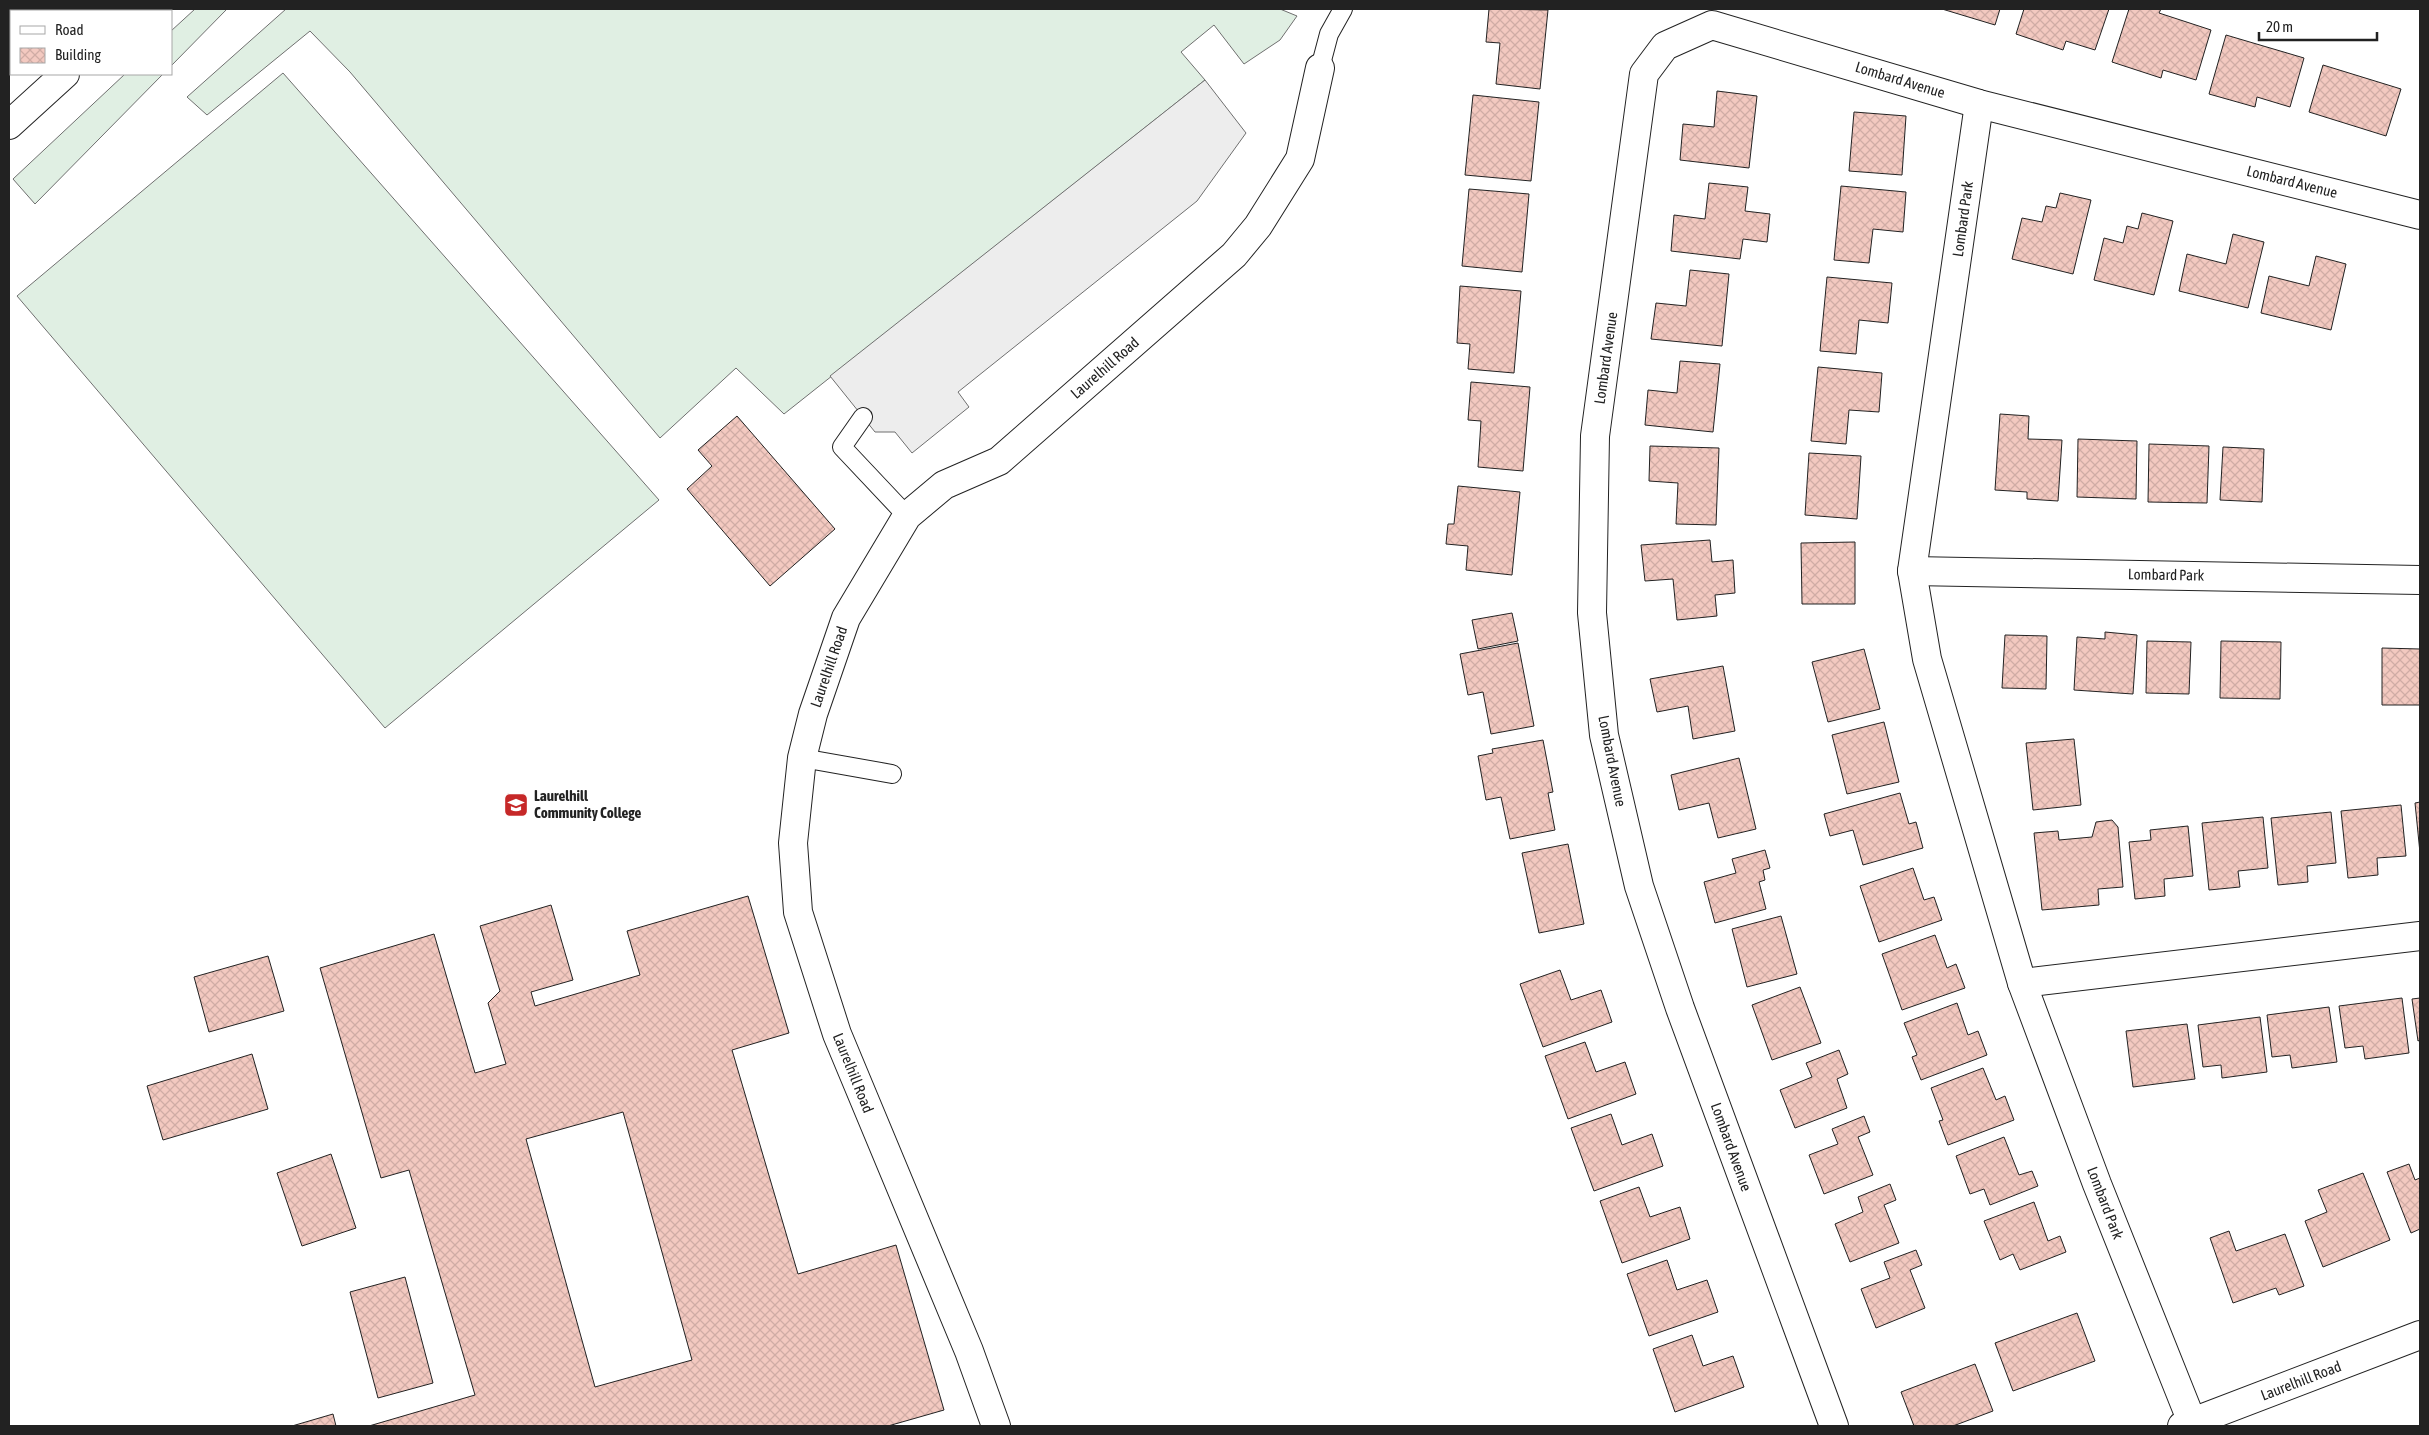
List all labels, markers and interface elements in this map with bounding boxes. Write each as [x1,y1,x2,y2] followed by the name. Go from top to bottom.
[10,10,172,75] legend
[2259,10,2376,42] scale bar
[2266,18,2293,35] text: 20 m
[55,21,84,38] text: Road
[55,46,101,63] text: Building
[1853,58,1947,101] street label: Lombard Avenue
[2245,162,2339,201] street label: Lombard Avenue
[1949,180,1976,258] street label: Lombard Park
[1591,311,1620,405] street label: Lombard Avenue
[1067,333,1142,402] street label: Laurelhill Road
[2128,565,2205,584] street label: Lombard Park
[807,624,850,710] street label: Laurelhill Road
[1595,714,1630,808] street label: Lombard Avenue
[534,787,641,821] place label: Laurelhill Community College
[503,792,529,818] school or university icon: Laurelhill Community College
[830,1030,877,1115] street label: Laurelhill Road
[1708,1100,1755,1194] street label: Lombard Avenue
[2084,1164,2127,1242] street label: Lombard Park
[2258,1357,2343,1404] street label: Laurelhill Road

